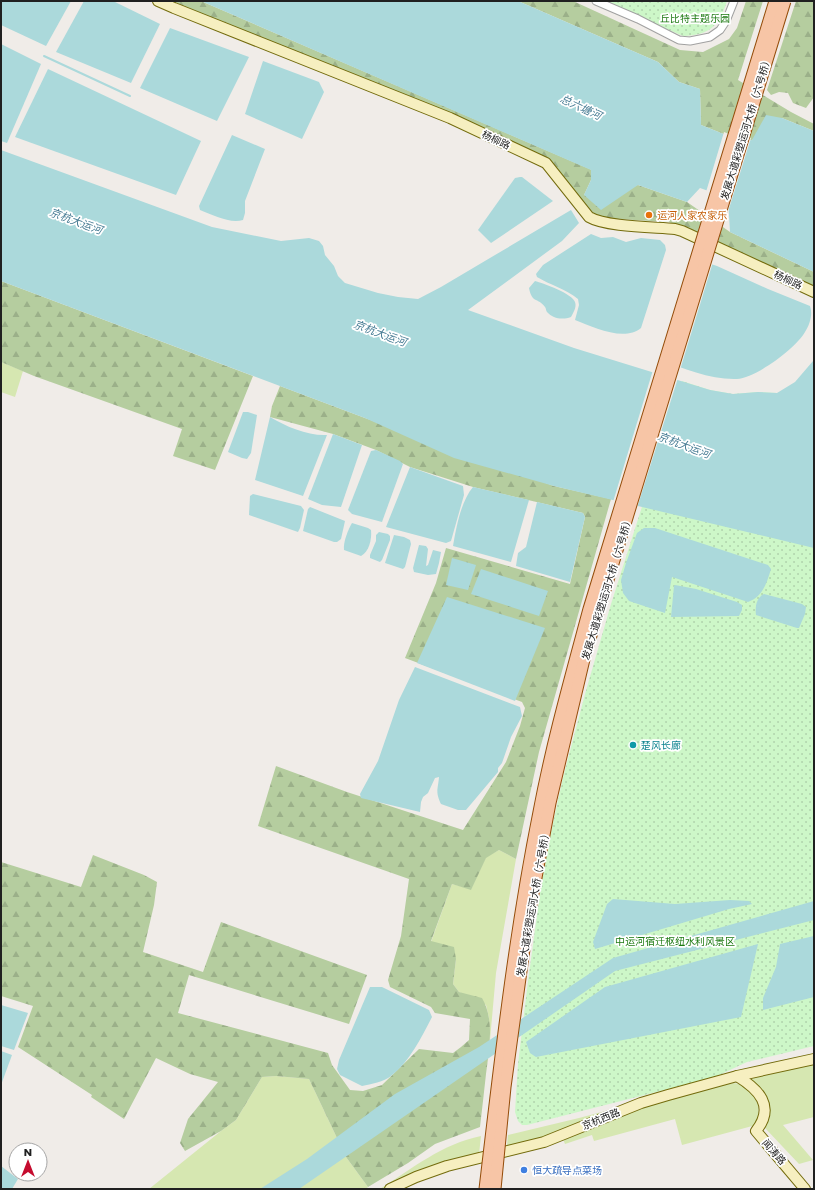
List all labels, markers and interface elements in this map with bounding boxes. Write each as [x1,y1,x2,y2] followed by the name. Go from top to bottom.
[660,11,730,26] park label: 丘比特主题乐园
[717,54,775,202] street label: 发展大道彩塑运河大桥（六号桥）
[558,90,606,124] water label: 总六塘河
[479,127,513,153] street label: 杨柳路
[47,204,106,239] water label: 京杭大运河
[657,208,727,223] place label: 运河人家农家乐
[644,210,654,220] marker: 运河人家农家乐
[771,267,805,293] street label: 杨柳路
[351,316,410,351] water label: 京杭大运河
[655,428,714,463] water label: 京杭大运河
[578,514,636,662] street label: 发展大道彩塑运河大桥（六号桥）
[641,738,681,753] place label: 楚风长廊
[628,740,638,750] marker: 楚风长廊
[513,828,553,978] street label: 发展大道彩塑运河大桥（六号桥）
[615,934,735,949] park label: 中运河宿迁枢纽水利风景区
[580,1105,622,1133] street label: 京杭西路
[758,1136,790,1168] street label: 闻涛路
[8,1142,48,1182] north arrow
[24,1144,32,1160] text: N
[532,1163,602,1178] place label: 恒大疏导点菜场
[519,1165,529,1175] marker: 恒大疏导点菜场

